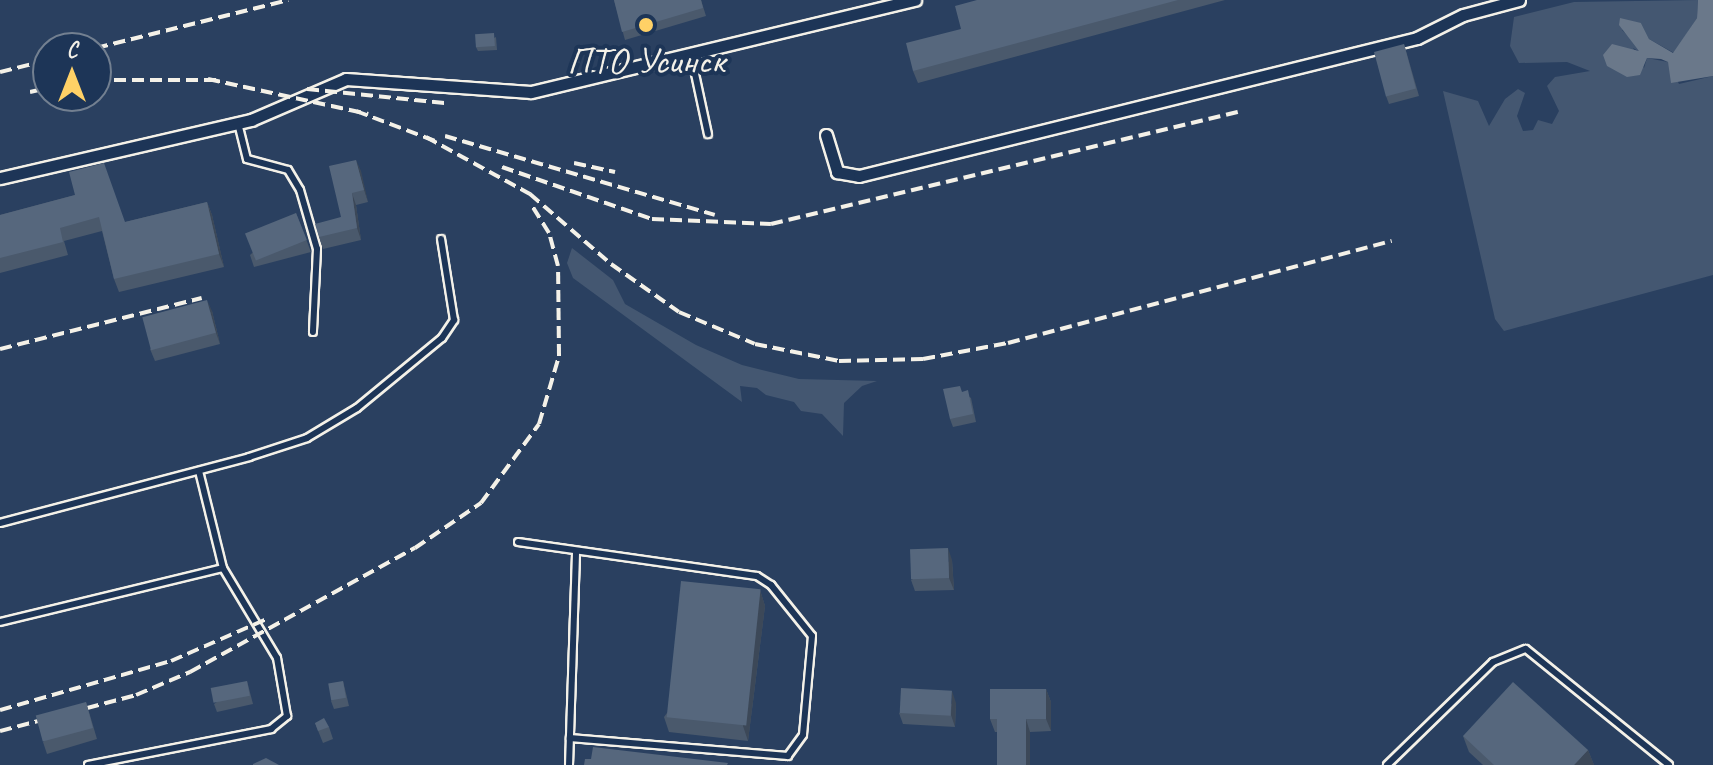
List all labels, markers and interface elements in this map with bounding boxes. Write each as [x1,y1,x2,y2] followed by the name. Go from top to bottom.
[637,16,655,34] marker: ПТО Усинск
[32,32,112,112] north arrow
[67,36,77,64] text: С
[568,38,724,84] place label: ПТО Усинск

